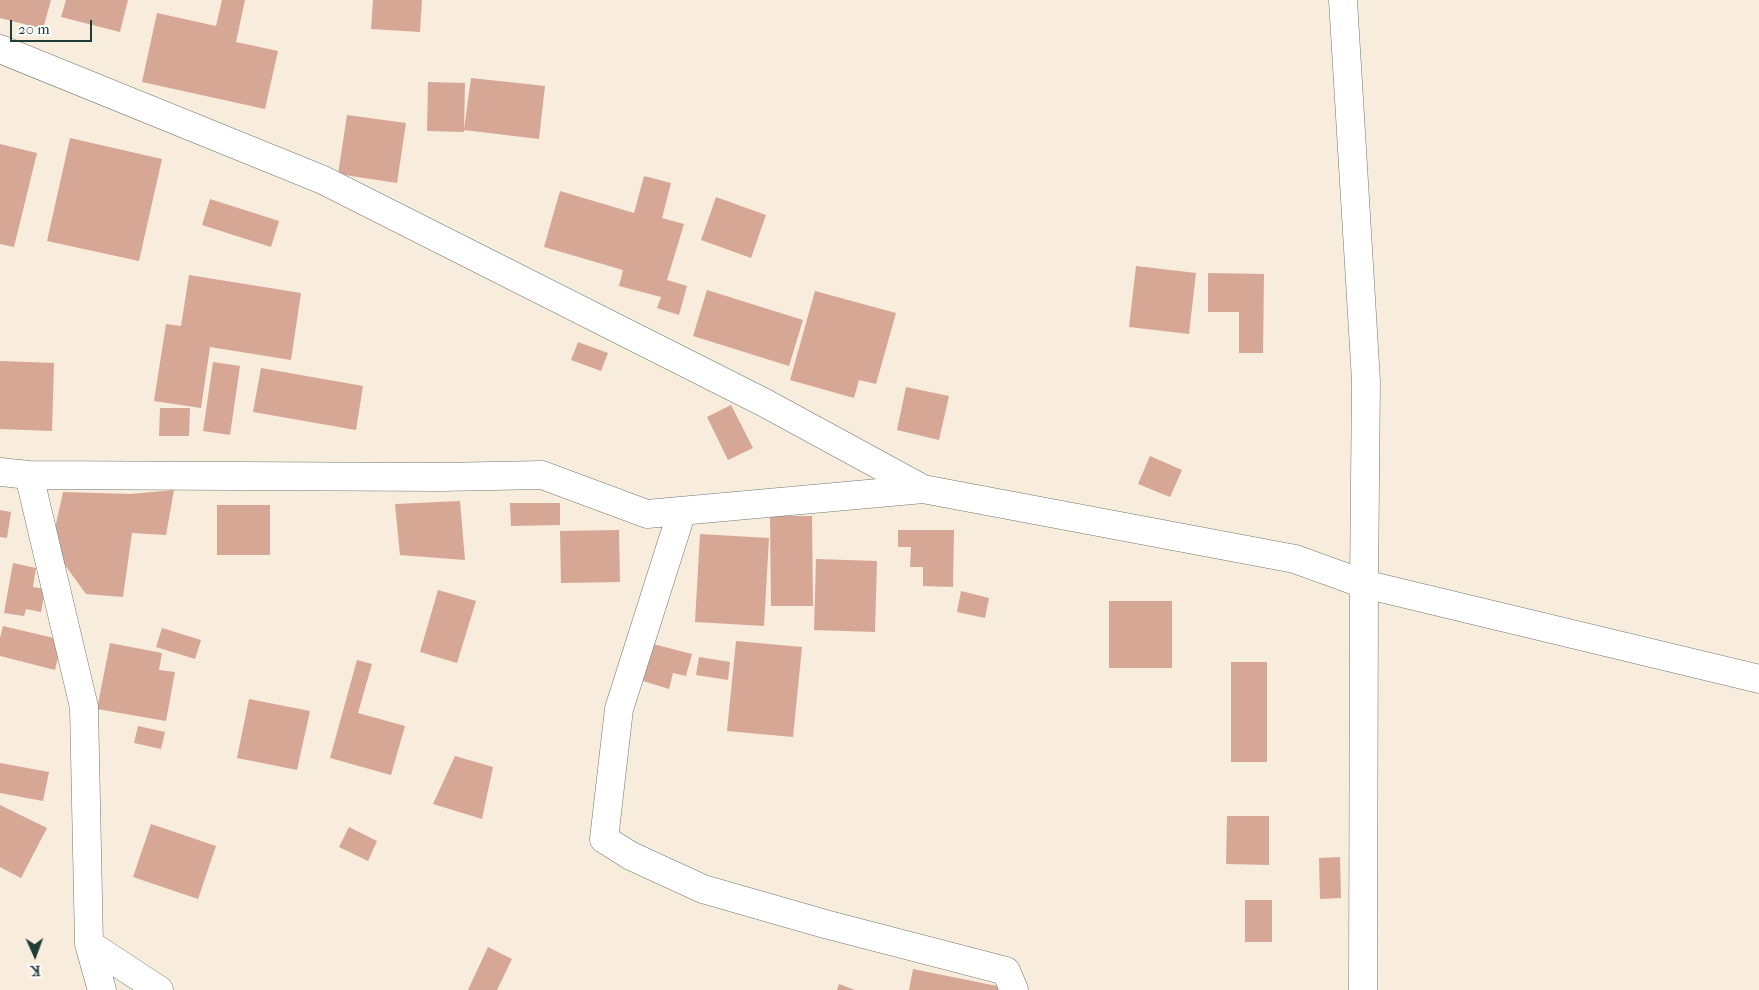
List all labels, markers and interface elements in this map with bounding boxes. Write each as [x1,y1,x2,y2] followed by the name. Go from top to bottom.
[12,10,95,42] scale bar
[18,20,50,38] text: 20 m
[10,930,60,980] north arrow
[30,962,41,979] text: K

